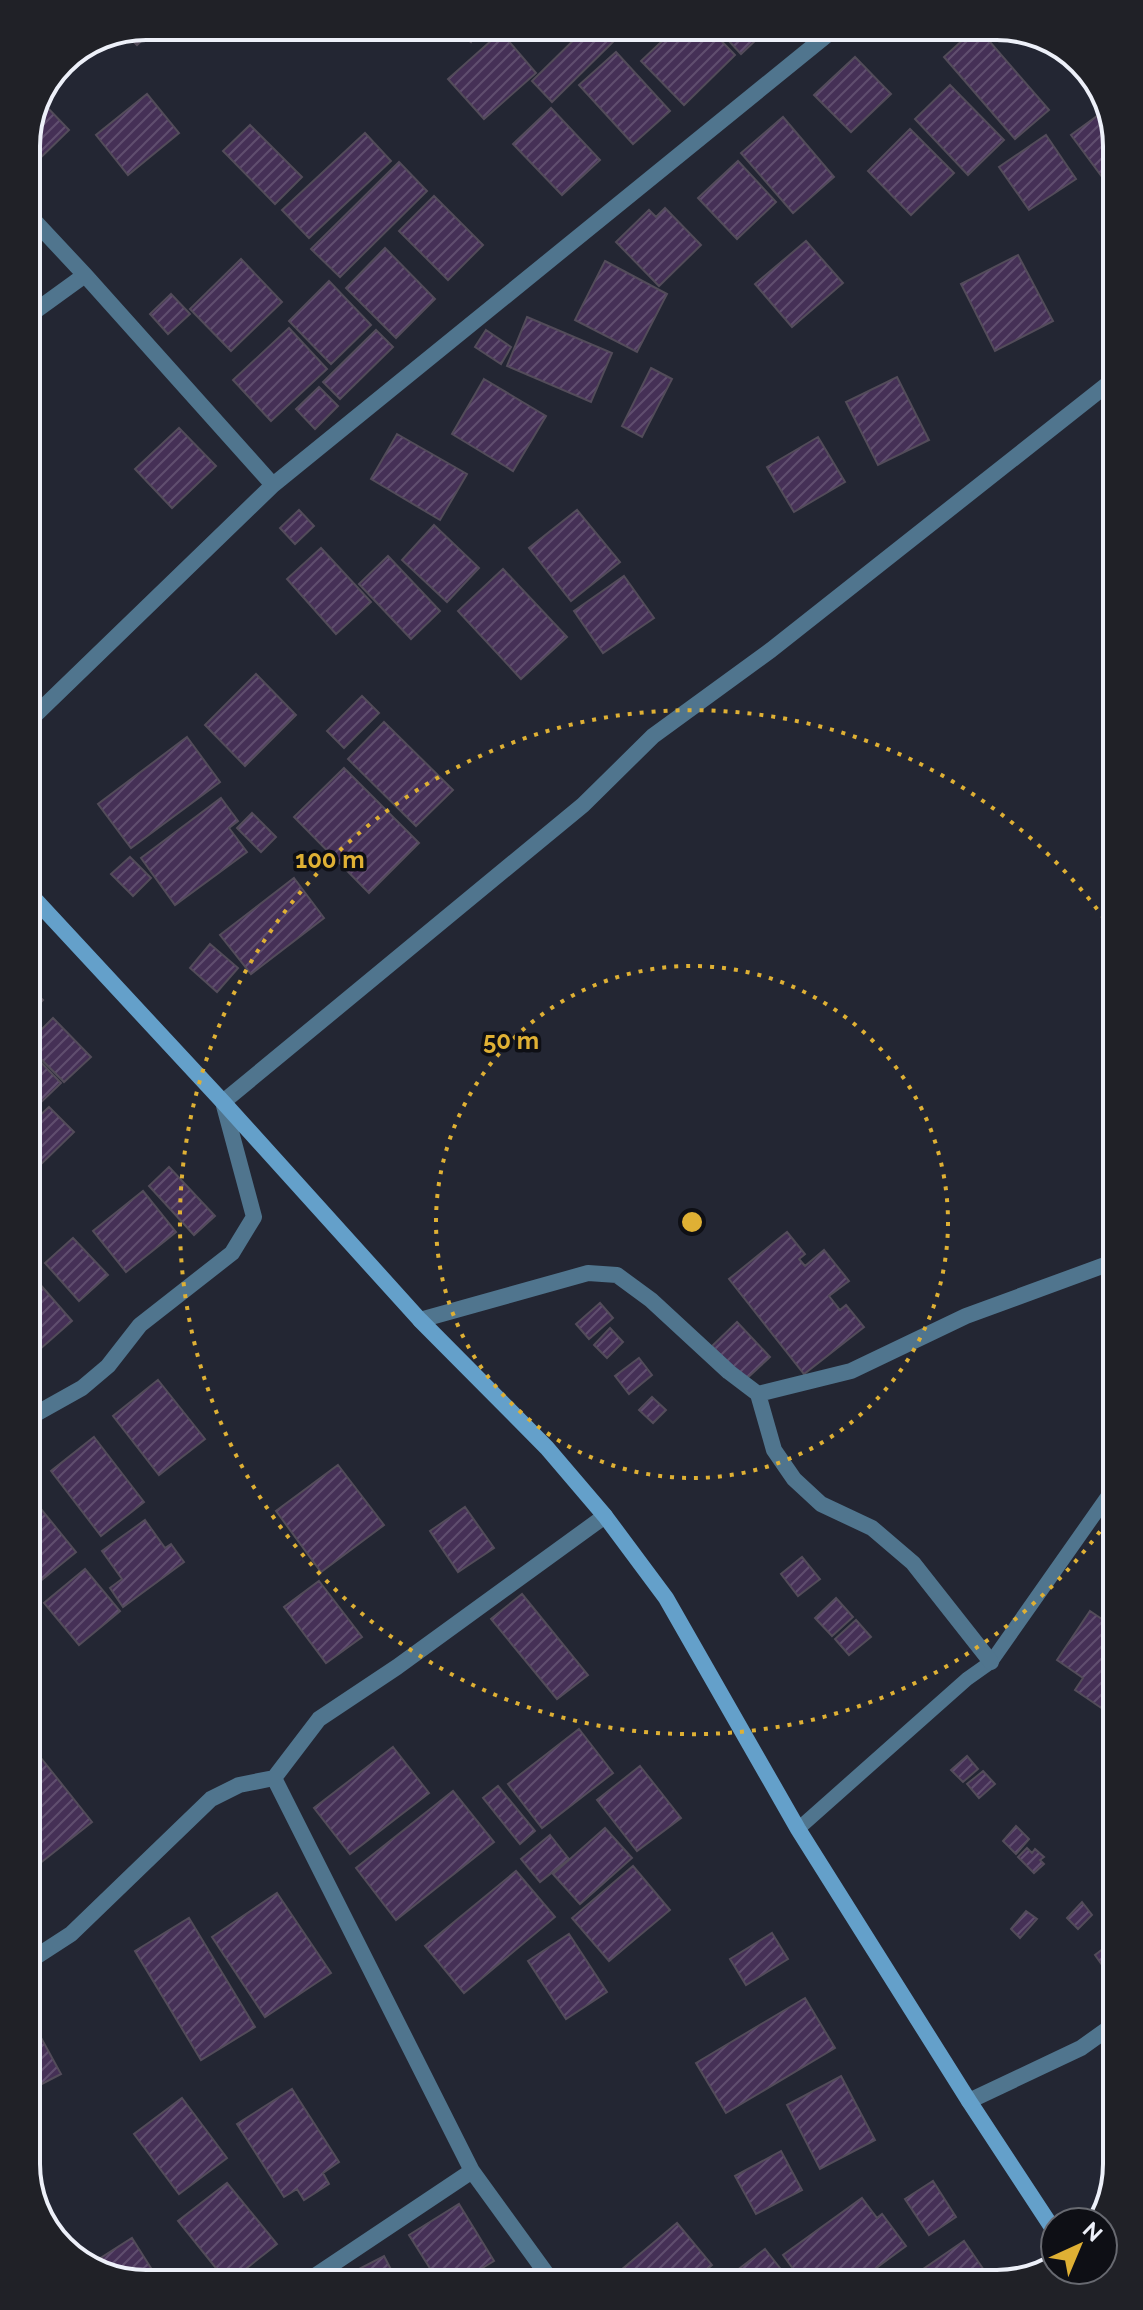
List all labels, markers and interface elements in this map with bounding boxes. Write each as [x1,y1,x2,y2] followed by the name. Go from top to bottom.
[295,845,365,874] text: 100 m
[483,1026,539,1055] text: 50 m
[678,1208,706,1236] centre of rings
[1039,2206,1119,2286] north arrow
[1078,2216,1108,2247] text: N

